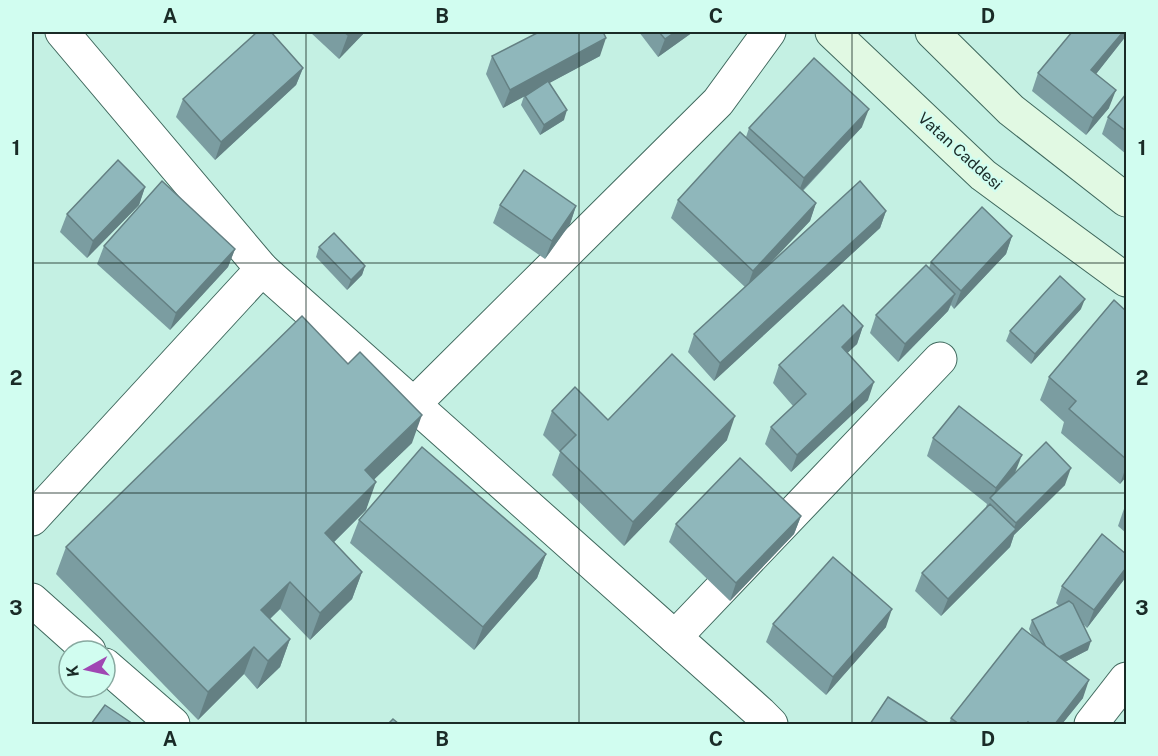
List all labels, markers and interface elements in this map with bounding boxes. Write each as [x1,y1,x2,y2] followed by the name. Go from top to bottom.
[163,4,177,28] text: A
[435,4,449,28] text: B
[709,4,723,28] text: C
[981,4,995,28] text: D
[914,108,1006,194] street label: Vatan Caddesi
[12,136,20,160] text: 1
[1138,136,1146,160] text: 1
[10,366,22,390] text: 2
[1136,366,1148,390] text: 2
[9,596,23,620] text: 3
[1135,596,1149,620] text: 3
[57,639,117,699] north arrow
[62,663,83,678] text: K
[163,727,177,751] text: A
[435,727,449,751] text: B
[709,727,723,751] text: C
[981,727,995,751] text: D

